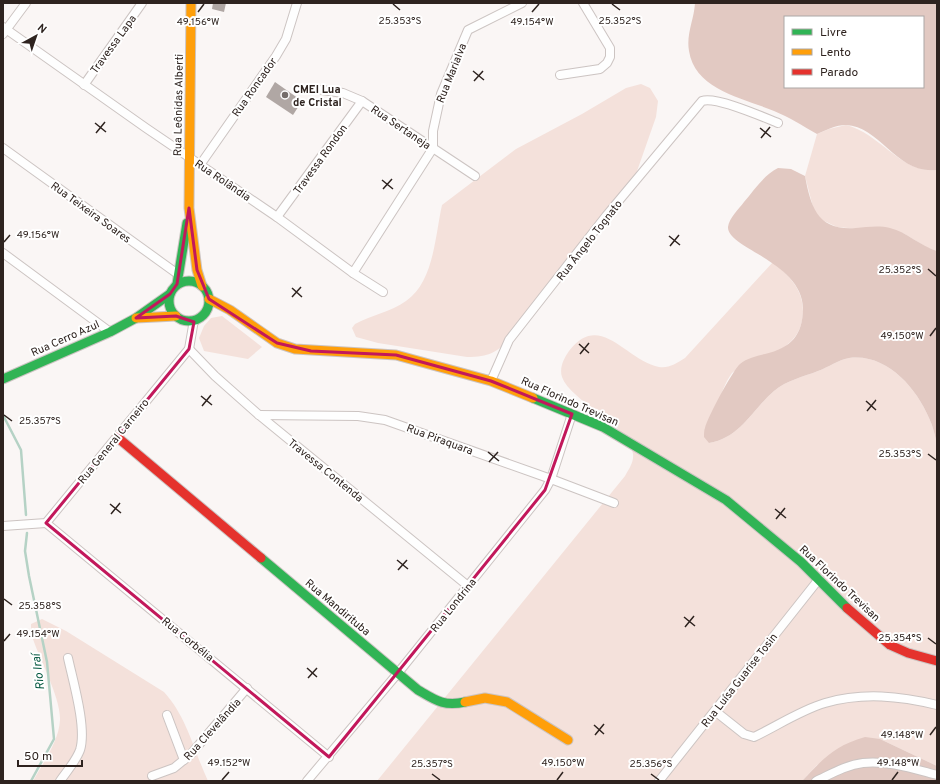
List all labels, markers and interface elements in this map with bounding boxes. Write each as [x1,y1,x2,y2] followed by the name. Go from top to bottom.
[88,12,140,77] street label: Travessa Lapa
[379,15,421,28] text: 25.353°S
[599,15,641,28] text: 25.352°S
[16,16,56,56] north arrow
[177,16,219,29] text: 49.156°W
[510,16,554,29] text: 49.154°W
[784,16,924,88] legend
[34,21,49,37] text: N
[820,25,847,41] text: Livre
[434,41,470,105] street label: Rua Marialva
[820,45,851,61] text: Lento
[171,54,187,156] street label: Rua Leônidas Alberti
[229,55,281,120] street label: Rua Roncador
[820,65,858,81] text: Parado
[293,83,342,110] place label: CMEI Lua de Cristal
[280,90,290,100] marker: CMEI Lua de Cristal
[368,103,433,153] street label: Rua Sertaneja
[291,122,351,197] street label: Travessa Rondon
[192,157,253,205] street label: Rua Rolândia
[48,179,133,247] street label: Rua Teixeira Soares
[553,197,626,284] street label: Rua Ângelo Tognato
[17,229,59,242] text: 49.156°W
[879,264,921,277] text: 25.352°S
[29,318,102,360] street label: Rua Cerro Azul
[880,330,924,343] text: 49.150°W
[519,374,621,430] street label: Rua Florindo Trevisan
[75,396,152,487] street label: Rua General Carneiro
[19,415,61,428] text: 25.357°S
[404,421,475,459] street label: Rua Piraquara
[285,436,366,506] street label: Travessa Contenda
[879,448,921,461] text: 25.353°S
[796,543,883,625] street label: Rua Florindo Trevisan
[302,576,373,639] street label: Rua Mandirituba
[428,576,480,636] street label: Rua Londrina
[18,600,62,613] text: 25.358°S
[158,615,216,665] street label: Rua Corbélia
[16,628,60,641] text: 49.154°W
[699,631,781,731] street label: Rua Luísa Guarise Tosin
[878,632,922,645] text: 25.354°S
[28,650,49,691] water label: Rio Iraí
[181,696,244,764] street label: Rua Clevelândia
[881,729,923,742] text: 49.148°W
[18,742,82,768] scale bar
[24,749,52,765] text: 50 m
[208,757,250,770] text: 49.152°W
[541,757,585,770] text: 49.150°W
[877,757,919,770] text: 49.148°W
[411,758,453,771] text: 25.357°S
[630,758,672,771] text: 25.356°S

